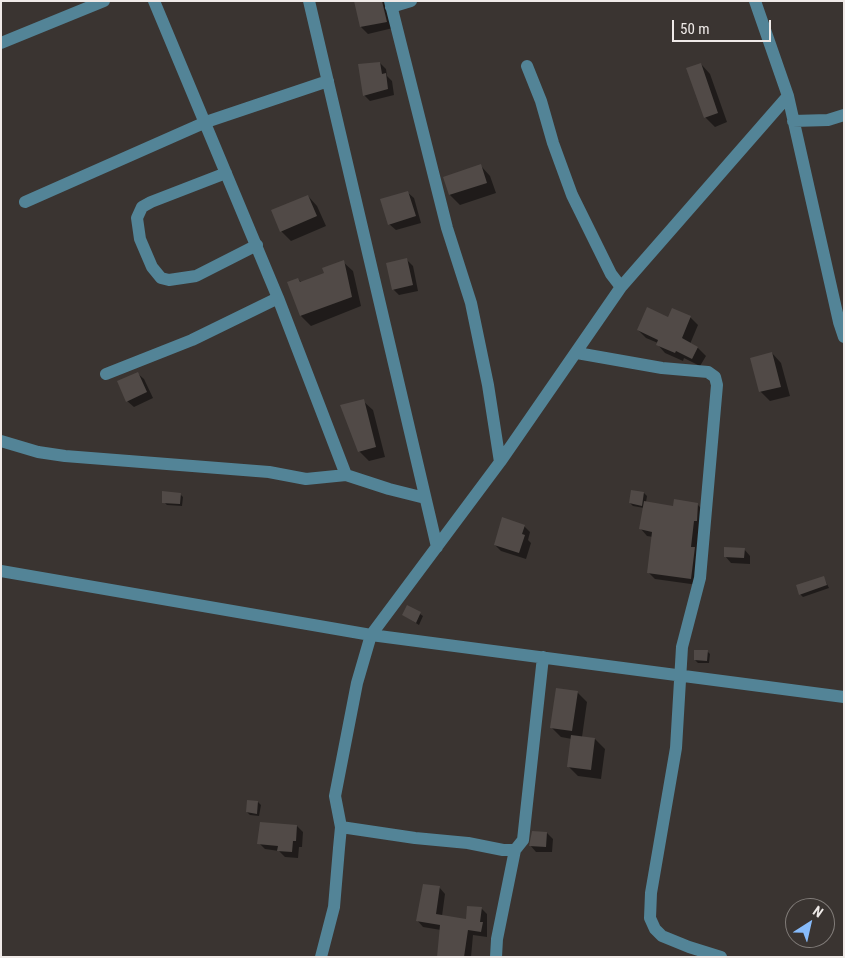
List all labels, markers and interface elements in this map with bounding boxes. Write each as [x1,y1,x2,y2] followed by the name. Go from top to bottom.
[675,10,774,42] scale bar
[680,20,710,38] text: 50 m
[785,898,835,948] north arrow
[810,903,826,921] text: N

